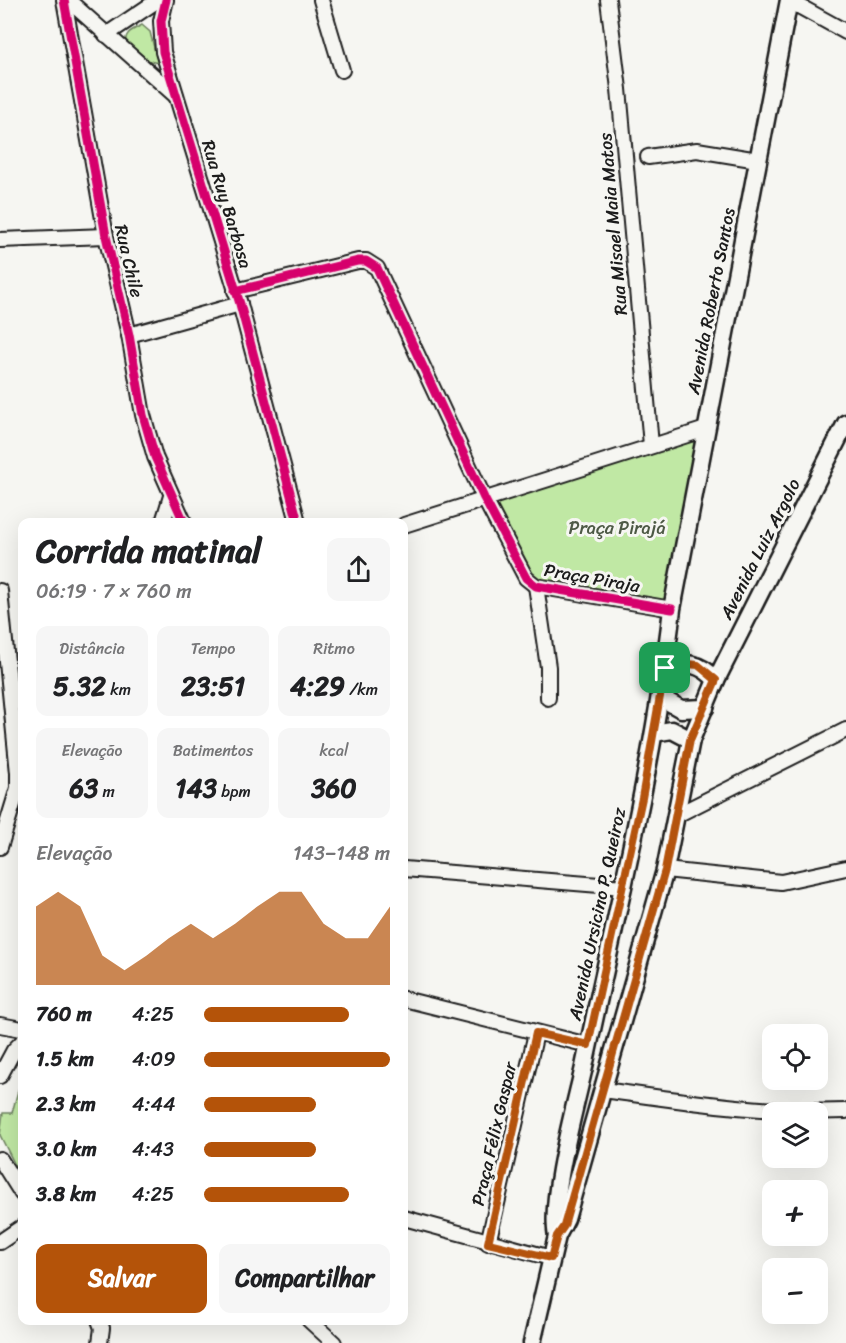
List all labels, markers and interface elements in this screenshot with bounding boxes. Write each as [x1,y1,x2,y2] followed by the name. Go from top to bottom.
[589,131,637,317] street label: Rua Misael Maia Matos
[192,136,262,272] street label: Rua Ruy Barbosa
[677,205,745,398] street label: Avenida Roberto Santos
[105,221,153,301] street label: Rua Chile
[710,473,809,626] street label: Avenida Luiz Argolo
[569,512,665,544] park label: Praça Pirajá
[36,522,261,580] text: Corrida matinal
[327,538,390,601] button: share
[542,554,643,602] street label: Praça Piraja
[36,574,192,609] text: 06:19 · 7 × 760 m
[59,634,125,663] text: Distância
[191,634,235,663] text: Tempo
[313,634,355,663] text: Ritmo
[639,642,690,693] pin
[648,651,681,684] icon: arrive
[53,663,106,709] text: 5.32
[181,663,245,709] text: 23:51
[290,663,345,709] text: 4:29
[106,675,131,704] text: km
[345,675,378,704] text: /km
[61,736,123,765] text: Elevação
[173,736,253,765] text: Batimentos
[319,736,349,765] text: kcal
[69,765,98,811] text: 63
[175,765,217,811] text: 143
[311,765,357,811] text: 360
[98,777,115,806] text: m
[217,777,251,806] text: bpm
[559,804,635,1024] street label: Avenida Ursicino P. Queiroz
[36,836,112,871] text: Elevação
[293,836,390,871] text: 143–148 m
[36,997,92,1032] text: 760 m
[132,997,174,1032] text: 4:25
[762,1024,828,1324] map controls
[762,1024,828,1090] button: locate
[36,1042,94,1077] text: 1.5 km
[132,1042,175,1077] text: 4:09
[462,1057,526,1209] street label: Praça Félix Gaspar
[36,1087,96,1122] text: 2.3 km
[132,1087,176,1122] text: 4:44
[762,1102,828,1168] button: layers
[36,1132,97,1167] text: 3.0 km
[132,1132,174,1167] text: 4:43
[36,1177,96,1212] text: 3.8 km
[132,1177,174,1212] text: 4:25
[762,1180,828,1246] button: +
[36,1244,207,1313] button: Salvar
[219,1244,390,1313] button: Compartilhar
[762,1258,828,1324] button: −

